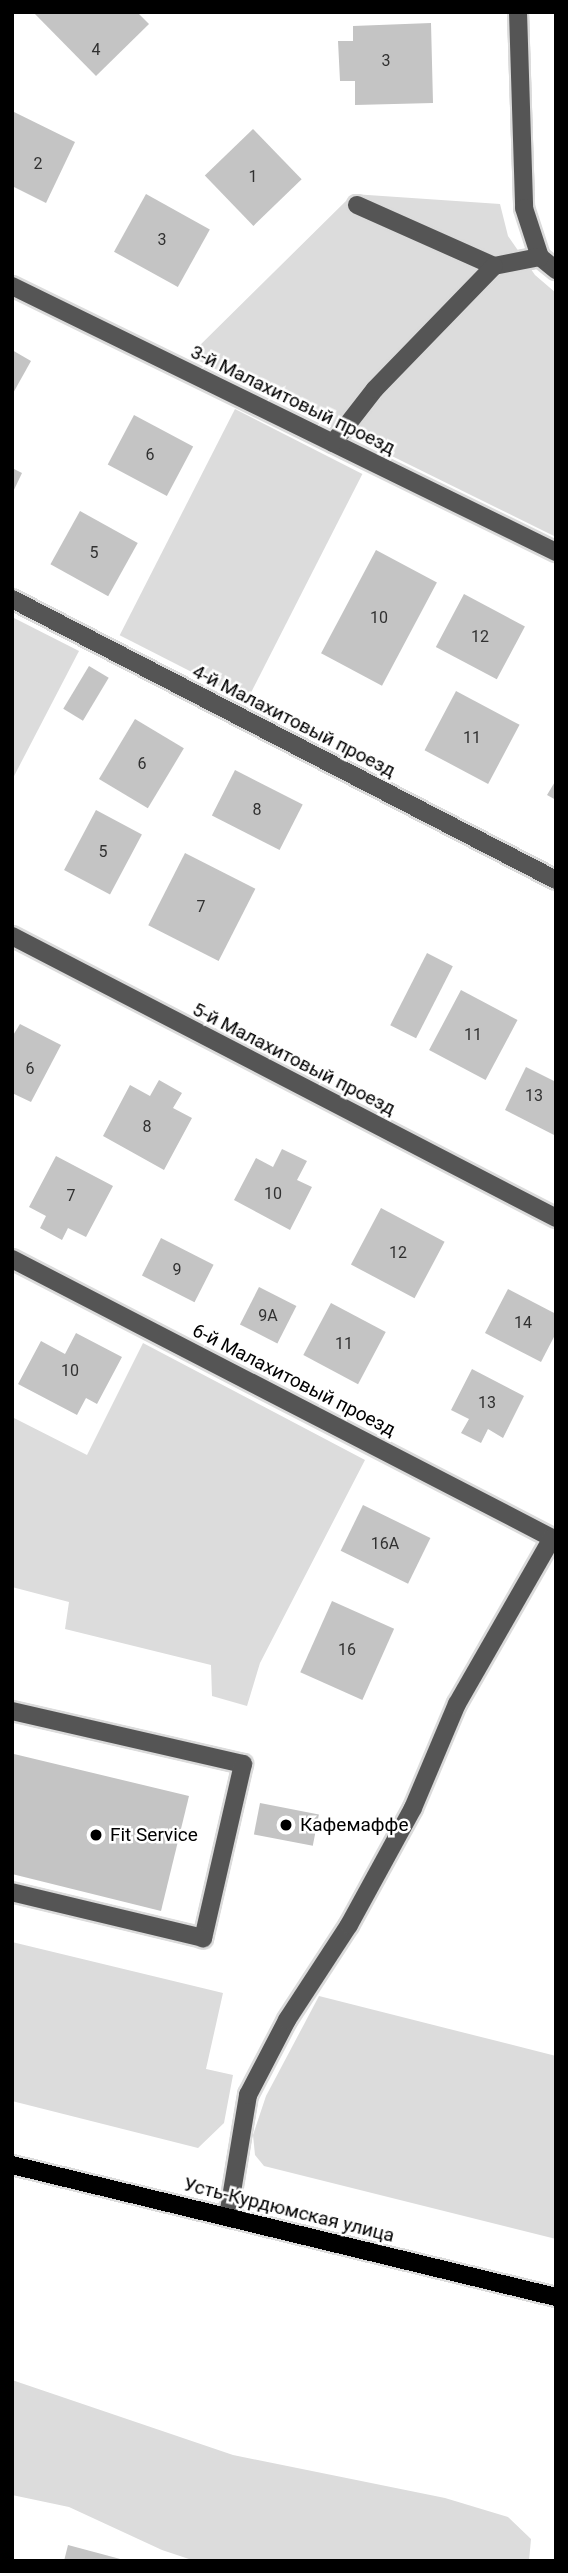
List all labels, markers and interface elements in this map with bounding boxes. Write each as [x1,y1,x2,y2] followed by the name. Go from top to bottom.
[92,40,100,60] house number: 4
[382,51,390,71] house number: 3
[34,154,42,174] house number: 2
[249,167,257,187] house number: 1
[158,230,166,250] house number: 3
[187,340,399,460] street label: 3-й Малахитовый проезд
[146,445,154,465] house number: 6
[90,543,98,563] house number: 5
[370,608,388,628] house number: 10
[471,627,489,647] house number: 12
[189,660,399,782] street label: 4-й Малахитовый проезд
[463,728,481,748] house number: 11
[138,754,146,774] house number: 6
[253,800,261,820] house number: 8
[99,842,107,862] house number: 5
[197,897,205,917] house number: 7
[189,998,399,1120] street label: 5-й Малахитовый проезд
[464,1025,482,1045] house number: 11
[26,1059,34,1079] house number: 6
[525,1086,543,1106] house number: 13
[143,1117,151,1137] house number: 8
[264,1184,282,1204] house number: 10
[67,1186,75,1206] house number: 7
[389,1243,407,1263] house number: 12
[173,1260,181,1280] house number: 9
[258,1306,278,1326] house number: 9А
[514,1313,532,1333] house number: 14
[189,1319,399,1441] street label: 6-й Малахитовый проезд
[335,1334,353,1354] house number: 11
[61,1361,79,1381] house number: 10
[478,1393,496,1413] house number: 13
[371,1534,399,1554] house number: 16А
[338,1640,356,1660] house number: 16
[300,1814,408,1836] place label: Кафемаффе
[278,1817,294,1833] marker: Кафемаффе
[110,1824,198,1846] place label: Fit Service
[88,1827,104,1843] marker: Fit Service
[181,2173,397,2247] street label: Усть-Курдюмская улица

